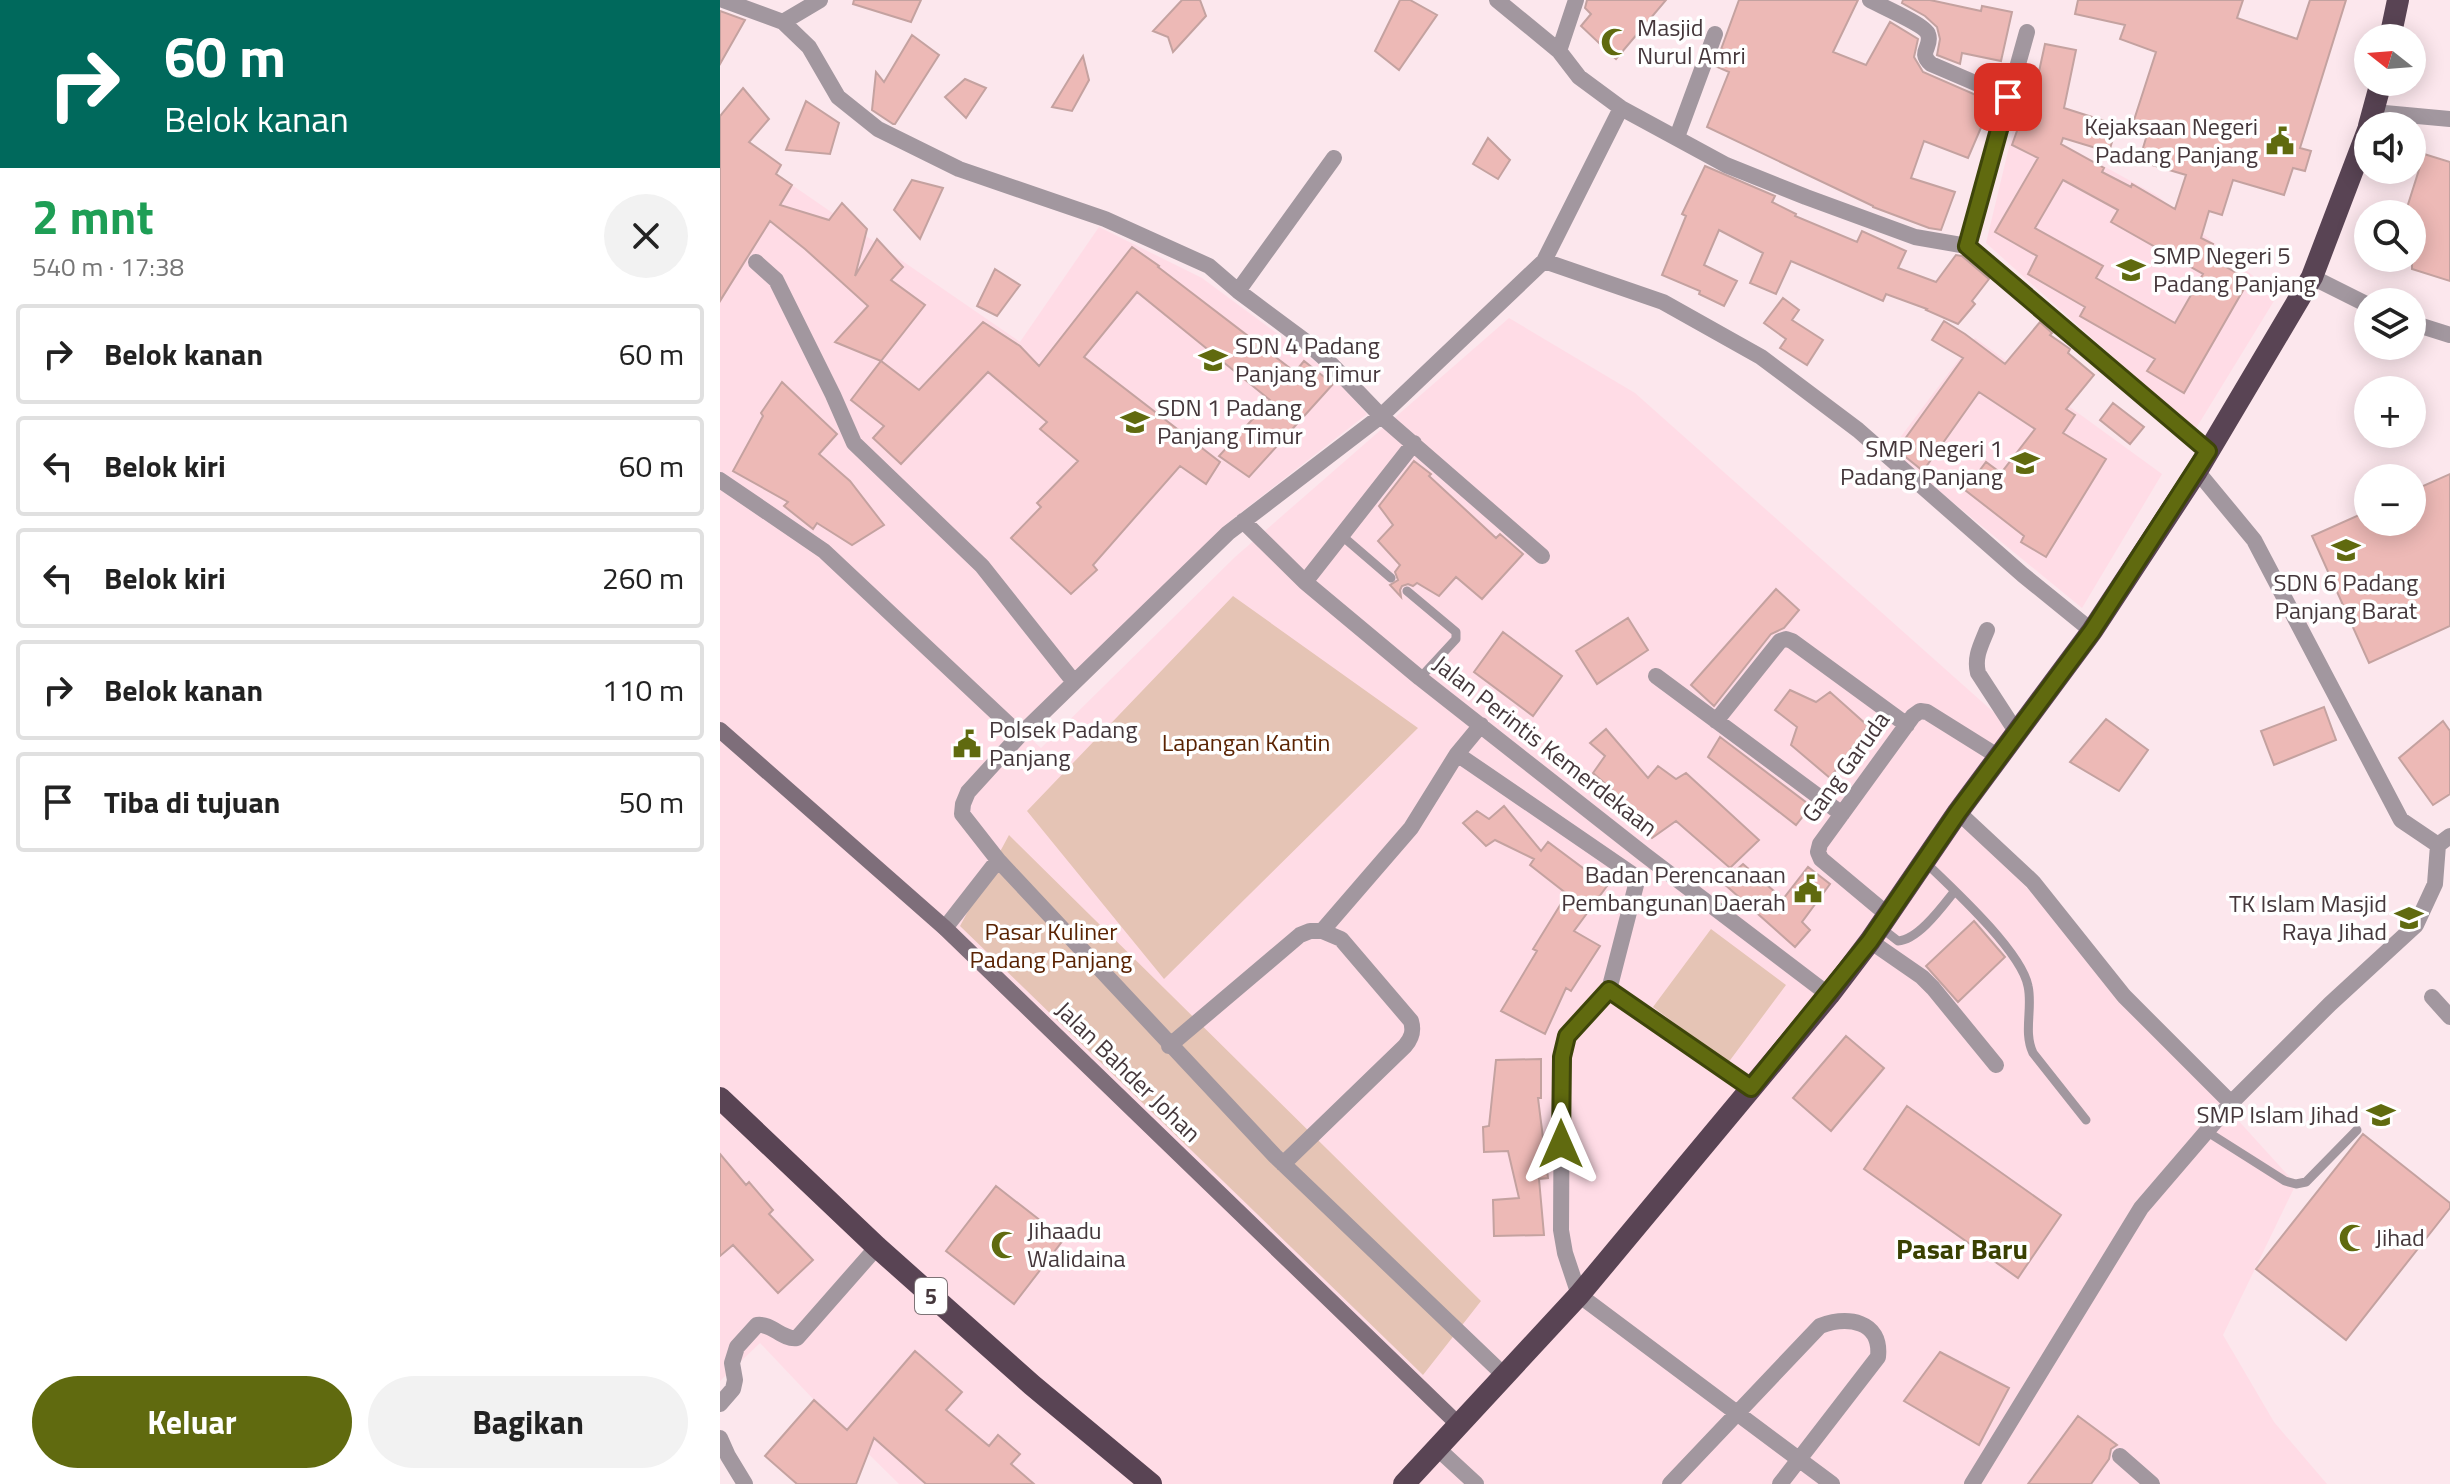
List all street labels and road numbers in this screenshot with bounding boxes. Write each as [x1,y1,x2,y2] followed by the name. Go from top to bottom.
[1426,646,1666,844] street label: Jalan Perintis Kemerdekaan
[1792,703,1898,830] street label: Gang Garuda
[1048,992,1210,1150] street label: Jalan Bahder Johan
[915,1278,947,1314] road number: 5

